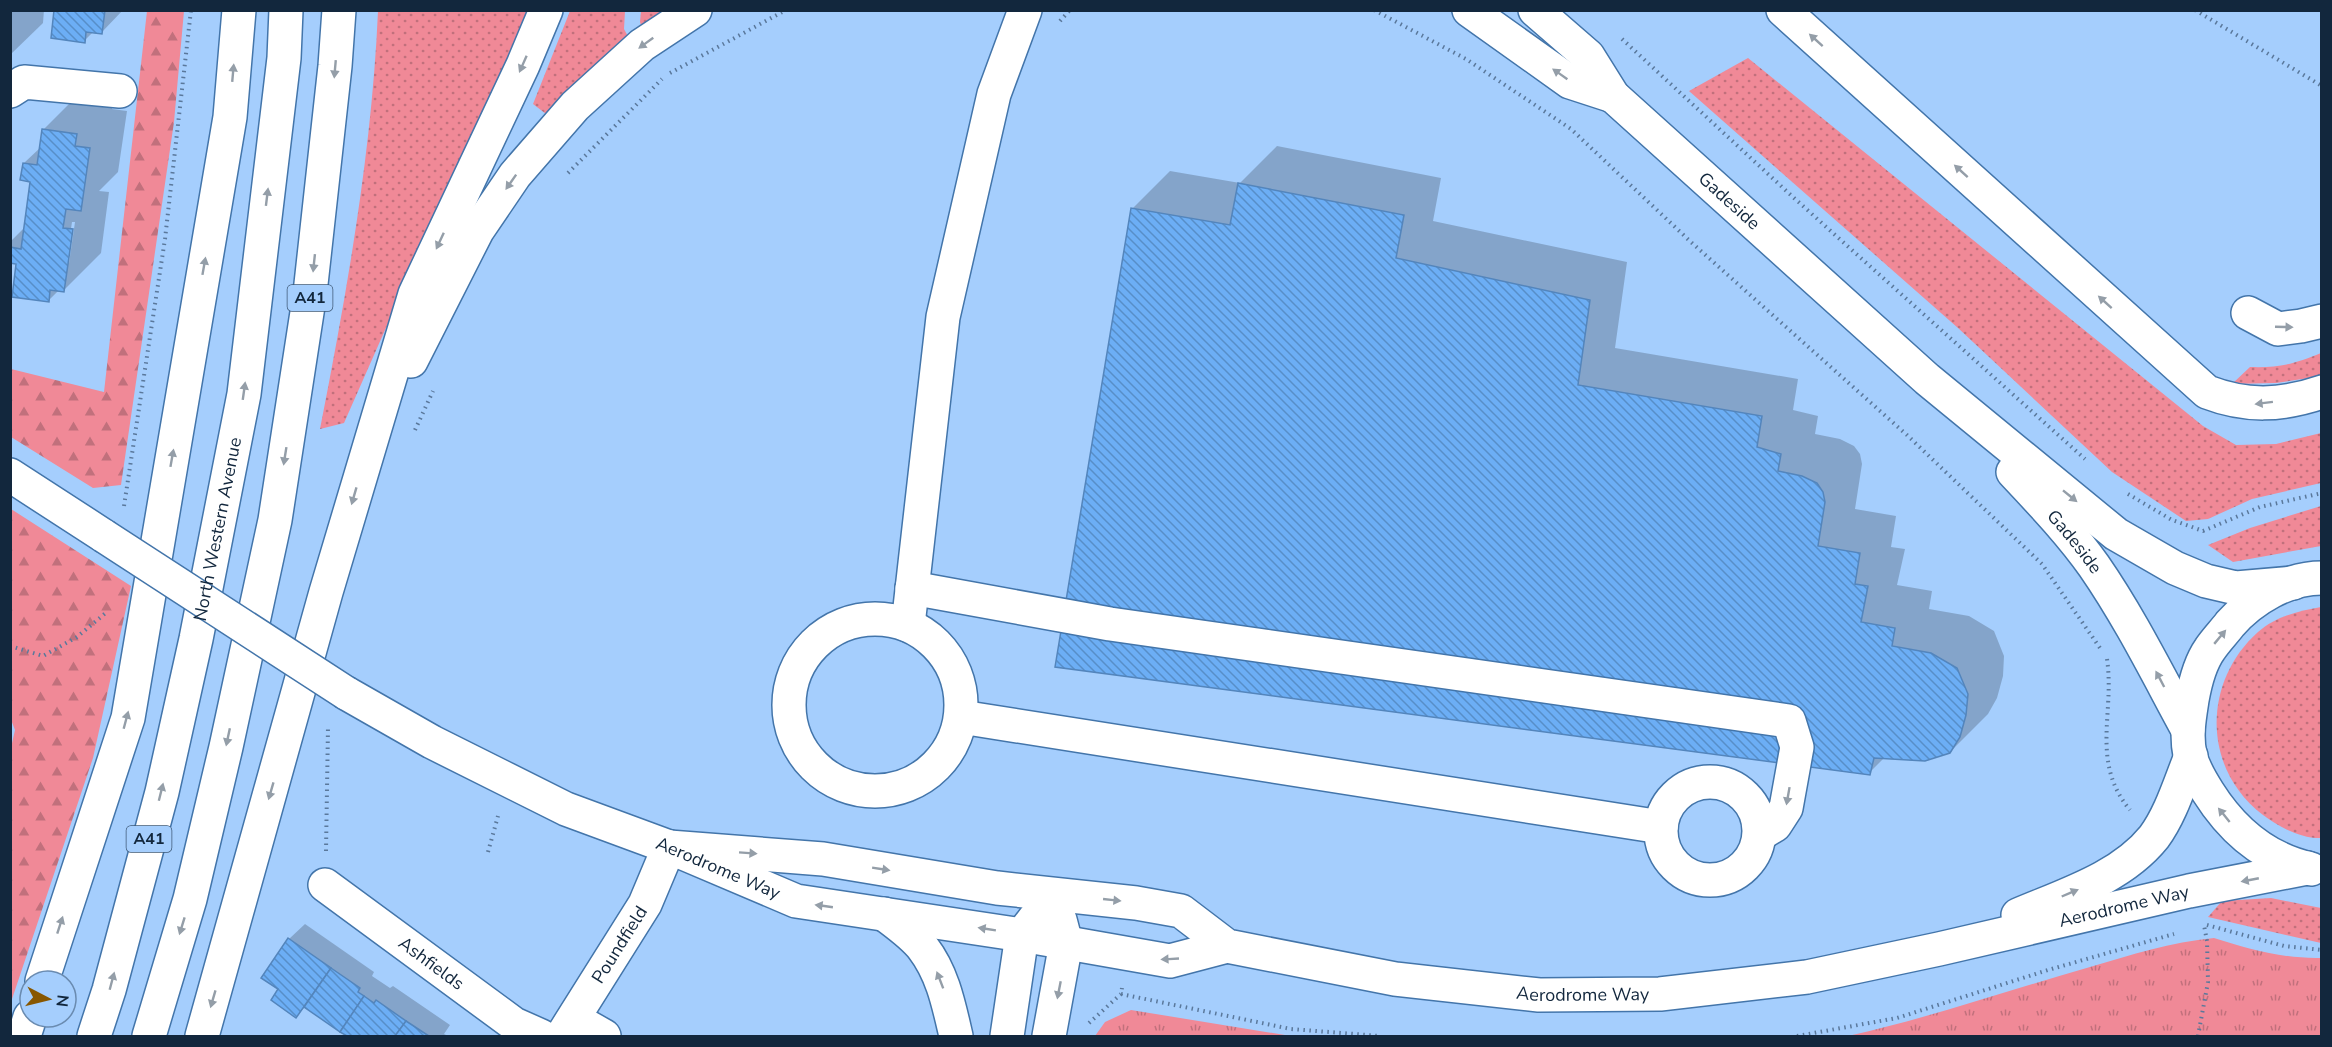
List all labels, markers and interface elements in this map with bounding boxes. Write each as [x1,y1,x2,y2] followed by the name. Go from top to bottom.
[1809,34,1824,47] one-way arrow
[639,37,655,49] one-way arrow
[518,56,528,74] one-way arrow
[330,59,340,78] one-way arrow
[229,64,238,83] one-way arrow
[1552,68,1568,80] one-way arrow
[1954,165,1969,178] one-way arrow
[1693,167,1765,235] street label: Gadeside
[505,173,517,189] one-way arrow
[263,188,272,207] one-way arrow
[436,233,445,250] one-way arrow
[309,253,319,272] one-way arrow
[200,256,209,275] one-way arrow
[288,285,332,311] road number: A41
[2098,295,2113,309] one-way arrow
[2274,322,2293,332] one-way arrow
[240,381,249,400] one-way arrow
[2255,398,2274,408] one-way arrow
[188,435,247,623] street label: North Western Avenue
[280,446,289,465] one-way arrow
[167,449,176,468] one-way arrow
[349,487,358,505] one-way arrow
[2062,490,2078,503] one-way arrow
[2042,504,2108,578] street label: Gadeside
[2213,629,2226,645] one-way arrow
[2155,670,2165,687] one-way arrow
[122,711,132,729] one-way arrow
[223,728,232,747] one-way arrow
[265,781,275,800] one-way arrow
[157,783,167,801] one-way arrow
[1783,787,1792,806] one-way arrow
[2218,808,2231,823] one-way arrow
[126,826,172,852] road number: A41
[653,831,785,905] street label: Aerodrome Way
[738,848,757,858] one-way arrow
[871,864,890,873] one-way arrow
[2240,876,2259,885] one-way arrow
[2056,879,2192,933] street label: Aerodrome Way
[2062,888,2080,898] one-way arrow
[1102,896,1121,905] one-way arrow
[586,901,653,988] street label: Poundfield
[815,902,834,911] one-way arrow
[56,916,65,934] one-way arrow
[177,917,186,935] one-way arrow
[978,925,997,934] one-way arrow
[394,931,469,995] street label: Ashfields
[1161,954,1180,963] one-way arrow
[18,969,78,1029] north arrow
[935,971,945,989] one-way arrow
[107,972,117,990] one-way arrow
[1054,980,1063,999] one-way arrow
[1515,981,1650,1007] street label: Aerodrome Way
[207,990,217,1008] one-way arrow
[50,993,74,1008] text: N

